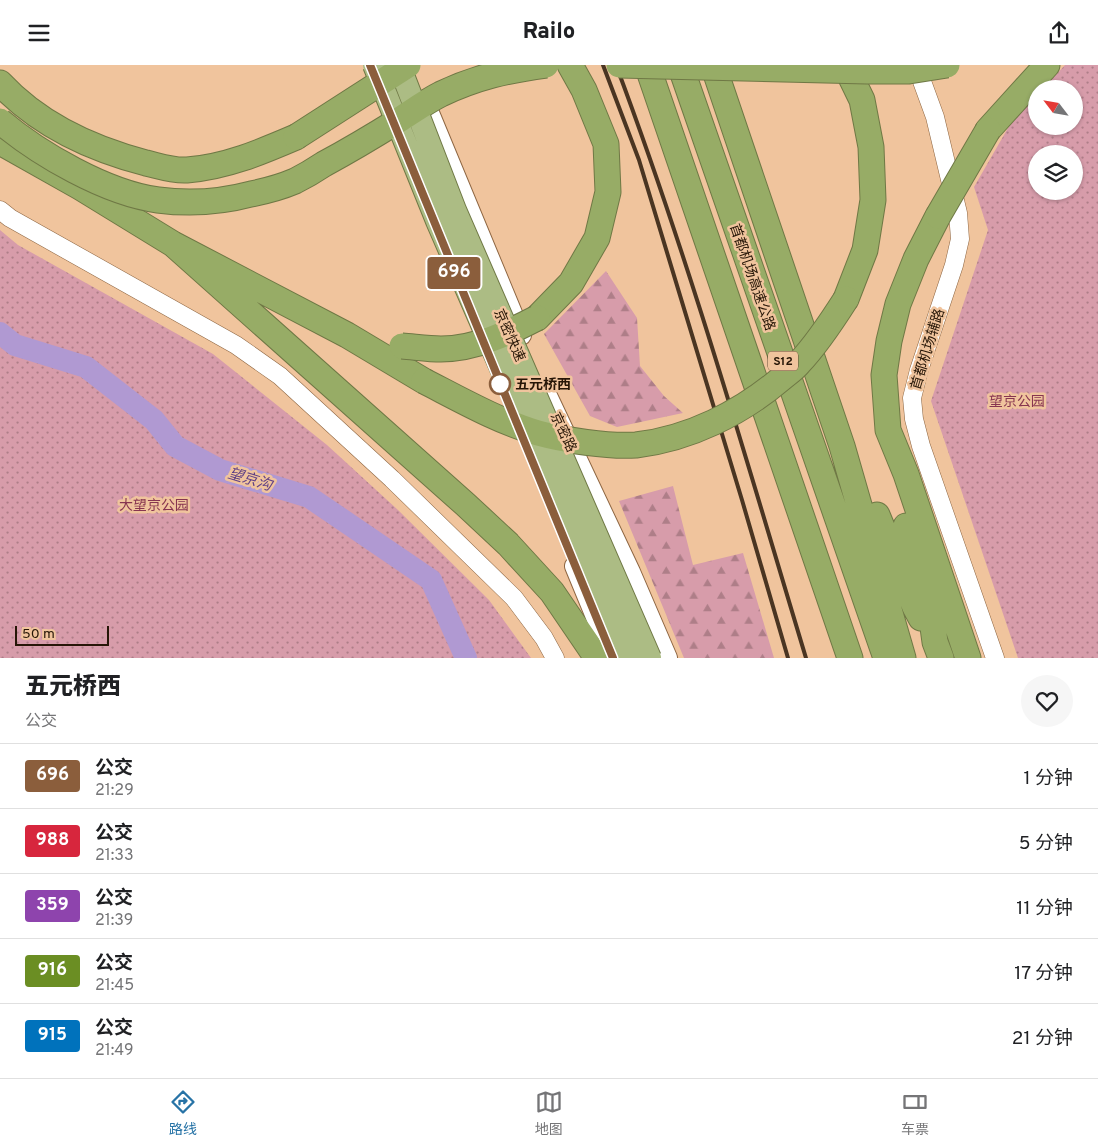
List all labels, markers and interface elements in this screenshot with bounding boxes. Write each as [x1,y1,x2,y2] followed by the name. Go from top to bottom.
[25,19,53,47] icon: menu
[523,19,575,46] text: Railo
[1045,19,1073,47] icon: share
[1028,80,1082,135] north arrow
[1028,80,1083,200] map controls
[1028,145,1083,200] button: layers
[725,222,778,333] street label: 首都机场高速公路
[425,257,483,289] line badge: 696
[437,261,471,284] text: 696
[489,306,529,365] street label: 京密快速
[908,307,949,392] street label: 首都机场辅路
[768,351,798,371] road number: S12
[489,373,511,395] marker: 五元桥西
[515,377,571,394] place label: 五元桥西
[989,394,1045,411] park label: 望京公园
[546,410,580,455] street label: 京密路
[225,465,276,497] water label: 望京沟
[119,498,189,515] park label: 大望京公园
[15,623,109,646] scale bar
[22,626,55,643] text: 50 m
[25,673,121,703] text: 五元桥西
[1021,675,1073,727] button: heart
[25,712,57,732] text: 公交
[95,757,133,781] text: 公交
[36,764,69,787] text: 696
[1023,767,1073,791] text: 1 分钟
[95,781,134,801] text: 21:29
[95,822,133,846] text: 公交
[36,829,69,852] text: 988
[1019,832,1073,856] text: 5 分钟
[95,846,134,866] text: 21:33
[95,887,133,911] text: 公交
[36,894,69,917] text: 359
[1016,897,1073,921] text: 11 分钟
[95,911,133,931] text: 21:39
[95,952,133,976] text: 公交
[38,959,67,982] text: 916
[1014,962,1073,986] text: 17 分钟
[95,976,134,996] text: 21:45
[95,1017,133,1041] text: 公交
[38,1024,67,1047] text: 915
[1012,1027,1073,1051] text: 21 分钟
[95,1041,134,1061] text: 21:49
[169,1088,197,1139] tab: 路线
[535,1088,563,1139] tab: 地图
[901,1088,929,1139] tab: 车票

